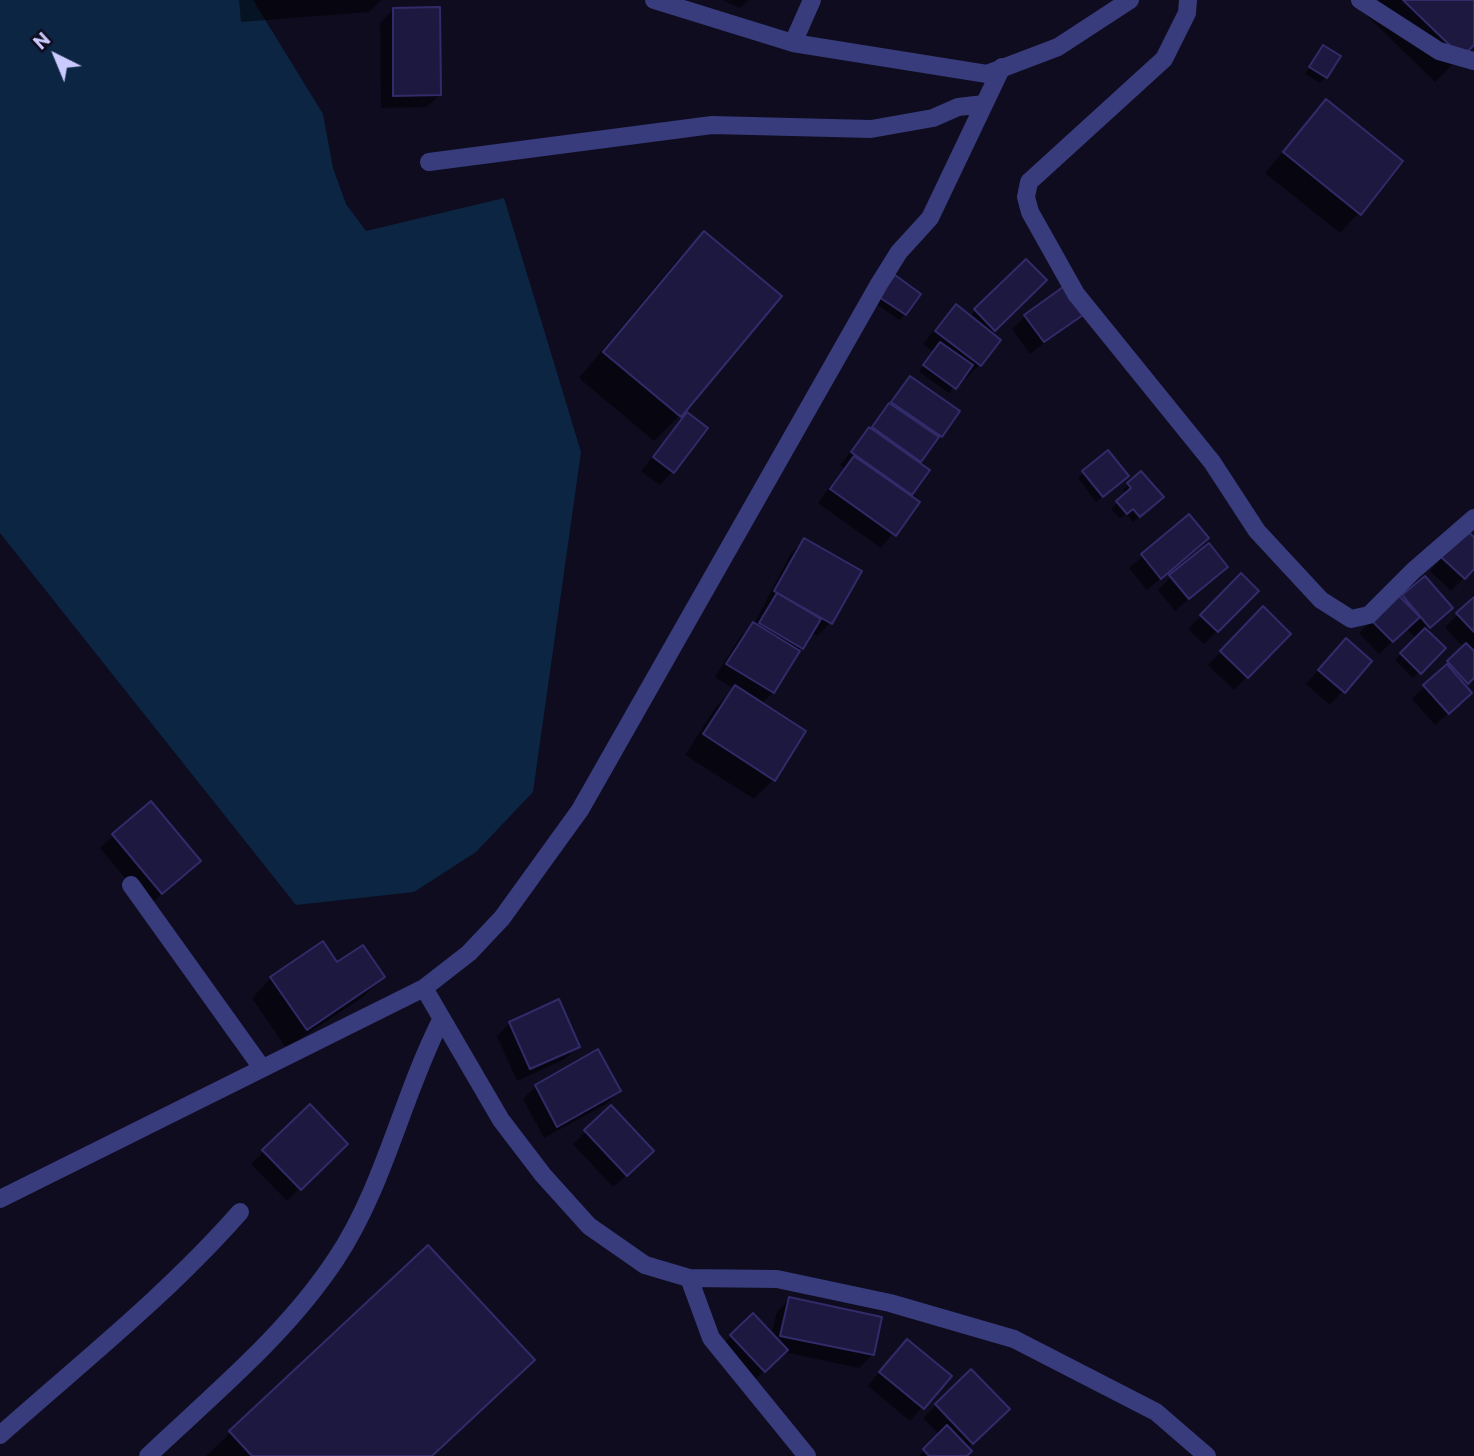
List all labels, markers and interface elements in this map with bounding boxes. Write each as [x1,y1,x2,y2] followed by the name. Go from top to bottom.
[21,21,91,91] north arrow
[28,27,54,54] text: N

